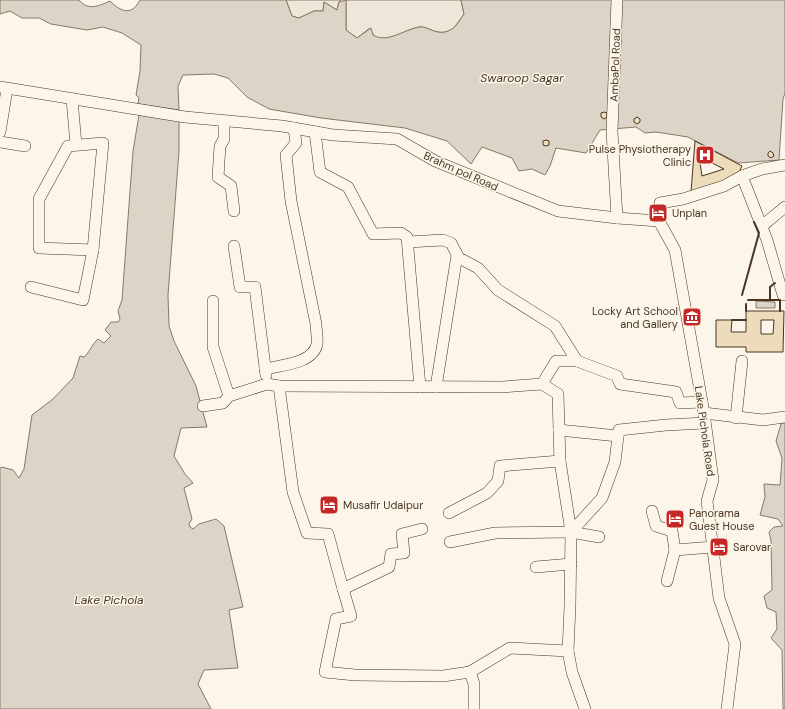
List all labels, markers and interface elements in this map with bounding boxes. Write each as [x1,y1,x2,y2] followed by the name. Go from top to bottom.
[607,28,623,102] street label: AmbaPol Road
[480,70,564,86] water label: Swaroop Sagar
[589,142,691,169] place label: Pulse Physiotherapy Clinic
[694,144,716,166] hospital icon: Pulse Physiotherapy Clinic
[422,148,501,194] street label: Brahm pol Road
[647,202,669,224] hotel icon: Unplan
[672,206,707,220] place label: Unplan
[592,304,678,331] place label: Locky Art School and Gallery
[681,306,703,328] museum icon: Locky Art School and Gallery
[692,385,718,477] street label: Lake Pichola Road
[318,494,340,516] hotel icon: Musafir Udaipur
[343,498,423,512] place label: Musafir Udaipur
[689,506,755,533] place label: Panorama Guest House
[664,508,686,530] hotel icon: Panorama Guest House
[708,536,730,558] hotel icon: Sarovar
[733,540,771,554] place label: Sarovar
[74,592,144,608] water label: Lake Pichola

